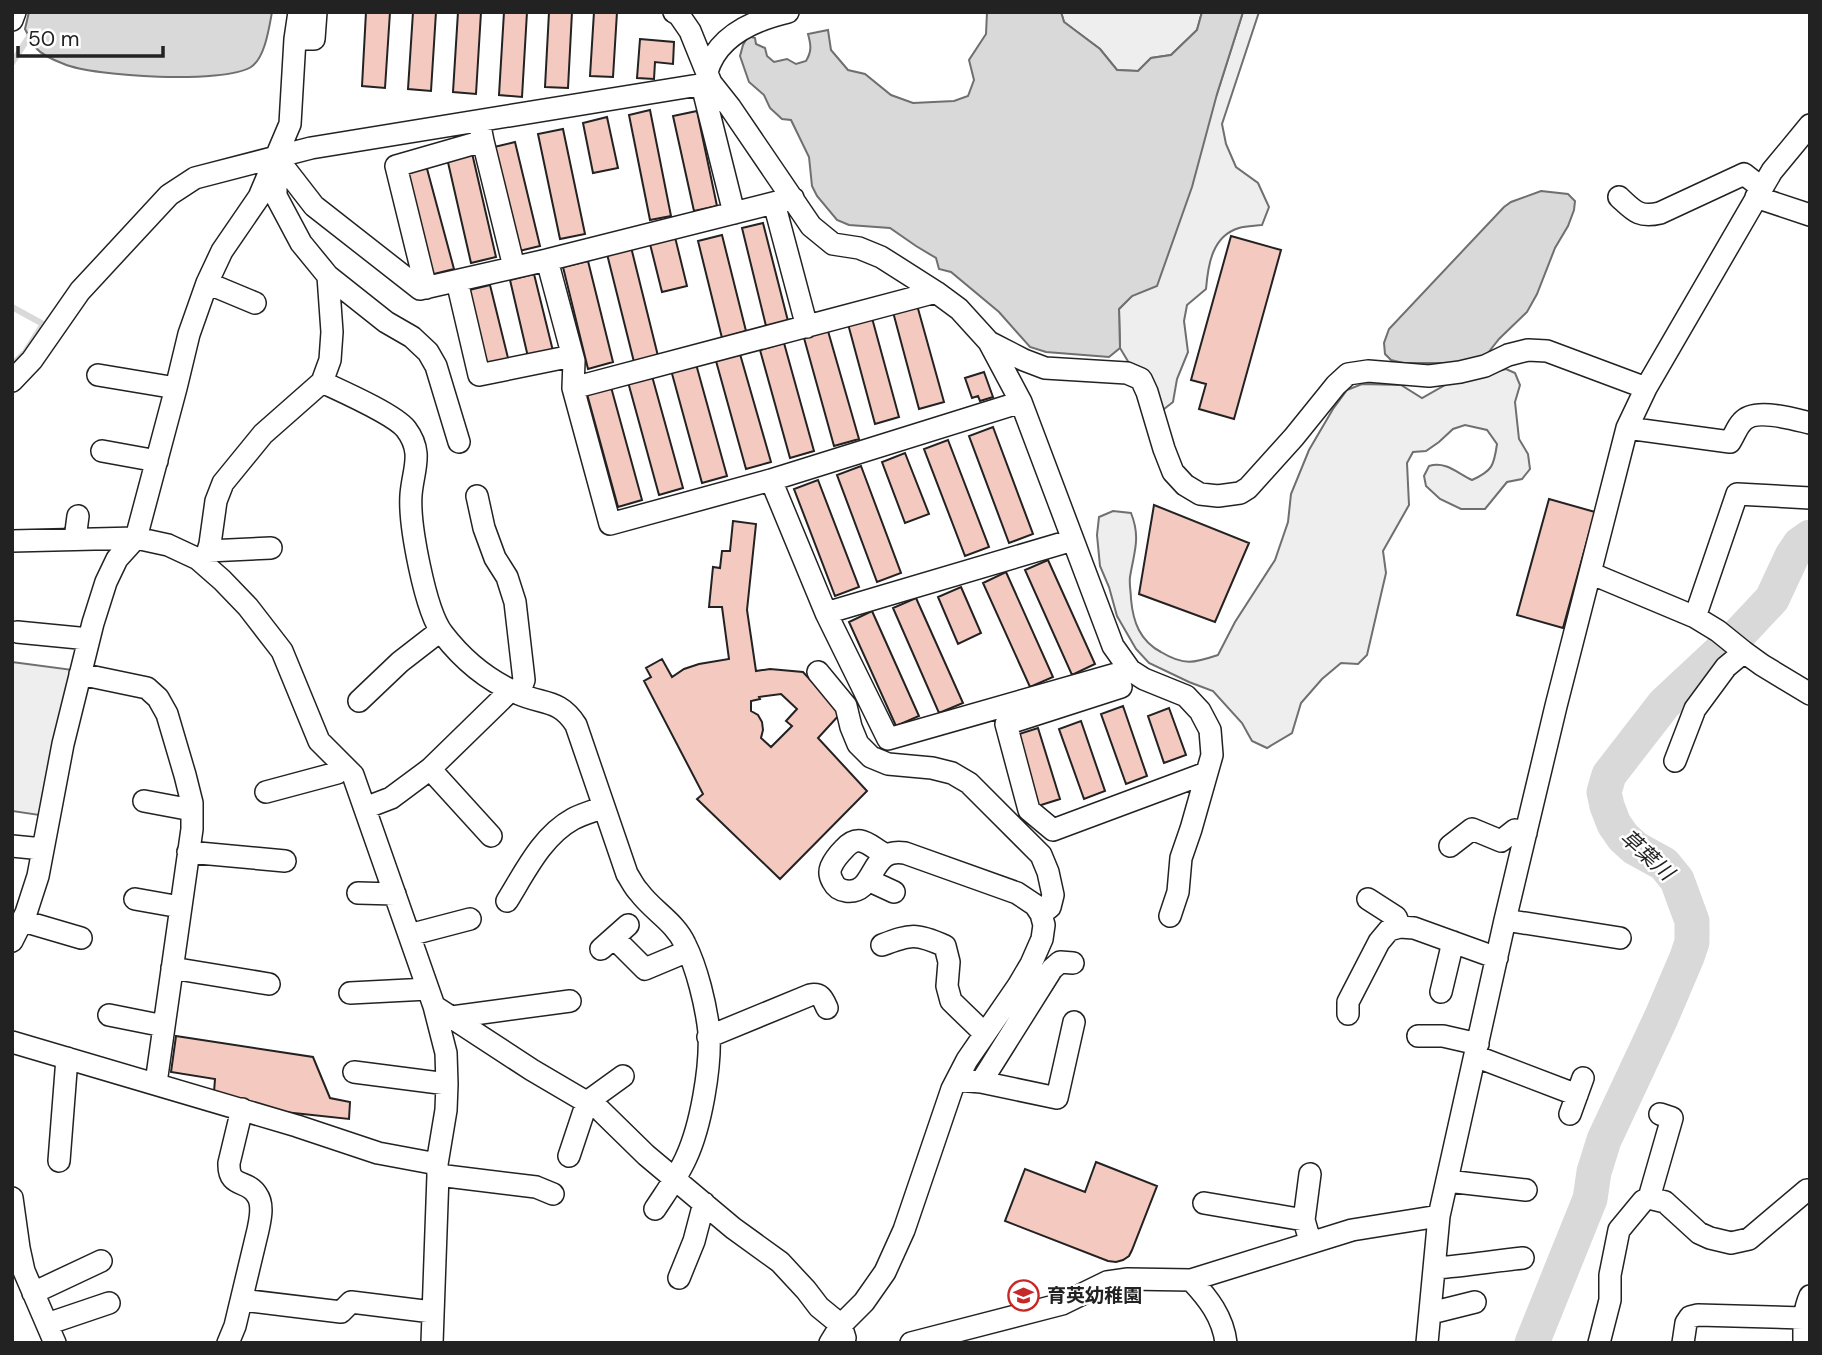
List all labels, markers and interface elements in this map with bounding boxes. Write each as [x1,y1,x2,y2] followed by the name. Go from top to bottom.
[18,14,163,58] scale bar
[28,25,79,53] text: 50 m
[1614,824,1681,888] water label: 草葉川
[1007,1278,1041,1312] school or university icon: 育英幼稚園
[1047,1283,1142,1308] place label: 育英幼稚園

